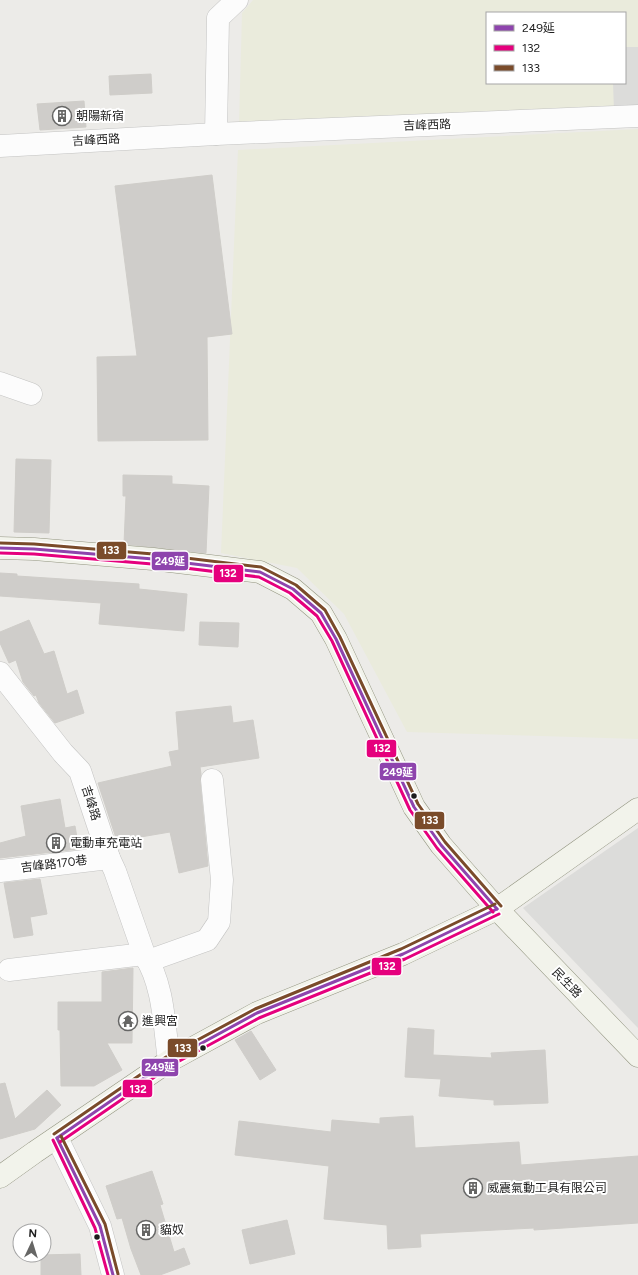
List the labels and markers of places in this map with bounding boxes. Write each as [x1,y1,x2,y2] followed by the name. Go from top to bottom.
[51,105,73,127] building icon: 朝陽新宿
[76,109,124,123] place label: 朝陽新宿
[409,791,419,801] unlabelled marker
[45,832,67,854] building icon: 電動車充電站
[70,836,142,850] place label: 電動車充電站
[117,1010,139,1032] temple icon: 進興宮
[142,1014,178,1028] place label: 進興宮
[198,1043,208,1053] unlabelled marker
[462,1177,484,1199] building icon: 威震氣動工具有限公司
[487,1181,607,1195] place label: 威震氣動工具有限公司
[135,1219,157,1241] building icon: 貓奴
[160,1223,184,1237] place label: 貓奴
[92,1232,102,1242] unlabelled marker

